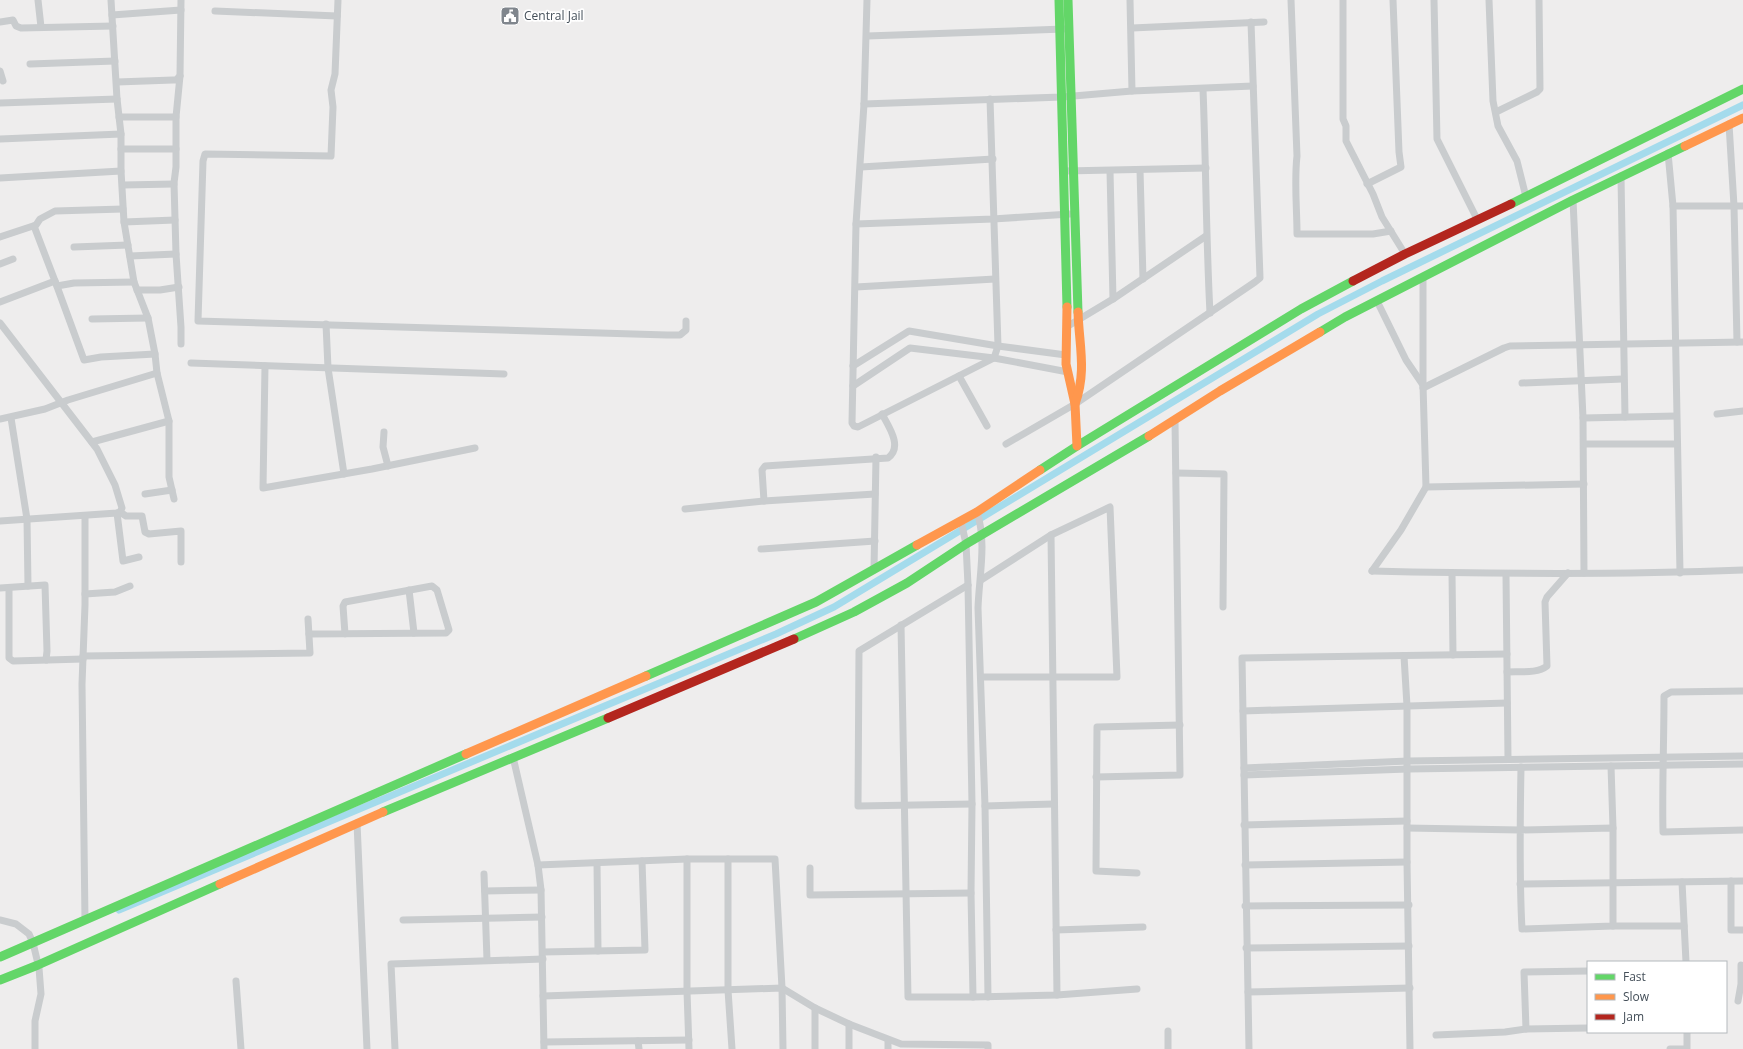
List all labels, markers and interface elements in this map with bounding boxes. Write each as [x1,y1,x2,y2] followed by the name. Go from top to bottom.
[499,5,521,27] public building icon: Central Jail
[524,7,584,24] place label: Central Jail
[1587,961,1727,1033] legend
[1623,968,1646,985] text: Fast
[1623,988,1650,1005] text: Slow
[1622,1008,1644,1025] text: Jam

